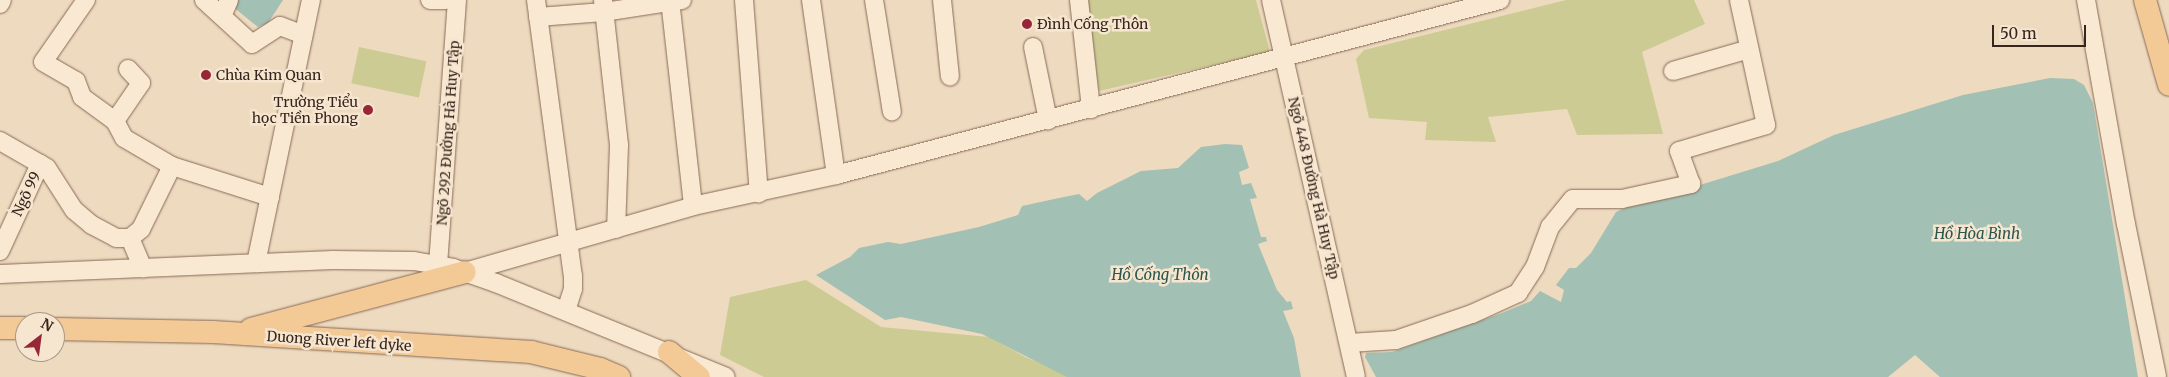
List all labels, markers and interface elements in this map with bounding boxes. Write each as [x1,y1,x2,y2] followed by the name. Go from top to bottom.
[1994,15,2088,47] scale bar
[1037,16,1148,32] place label: Đình Cống Thôn
[1021,18,1033,30] marker: Đình Cống Thôn
[2000,24,2037,43] text: 50 m
[433,40,463,226] street label: Ngõ 292 Đường Hà Huy Tập
[216,67,321,83] place label: Chùa Kim Quan
[200,69,212,81] marker: Chùa Kim Quan
[252,94,358,126] place label: Trường Tiểu học Tiền Phong
[1285,95,1343,281] street label: Ngõ 448 Đường Hà Huy Tập
[362,104,374,116] marker: Trường Tiểu học Tiền Phong
[8,169,44,219] street label: Ngõ 99
[1934,225,2020,243] water label: Hồ Hòa Bình
[1111,266,1209,284] water label: Hồ Cống Thôn
[15,312,65,362] north arrow
[38,314,56,335] text: N
[266,328,412,354] street label: Duong River left dyke

